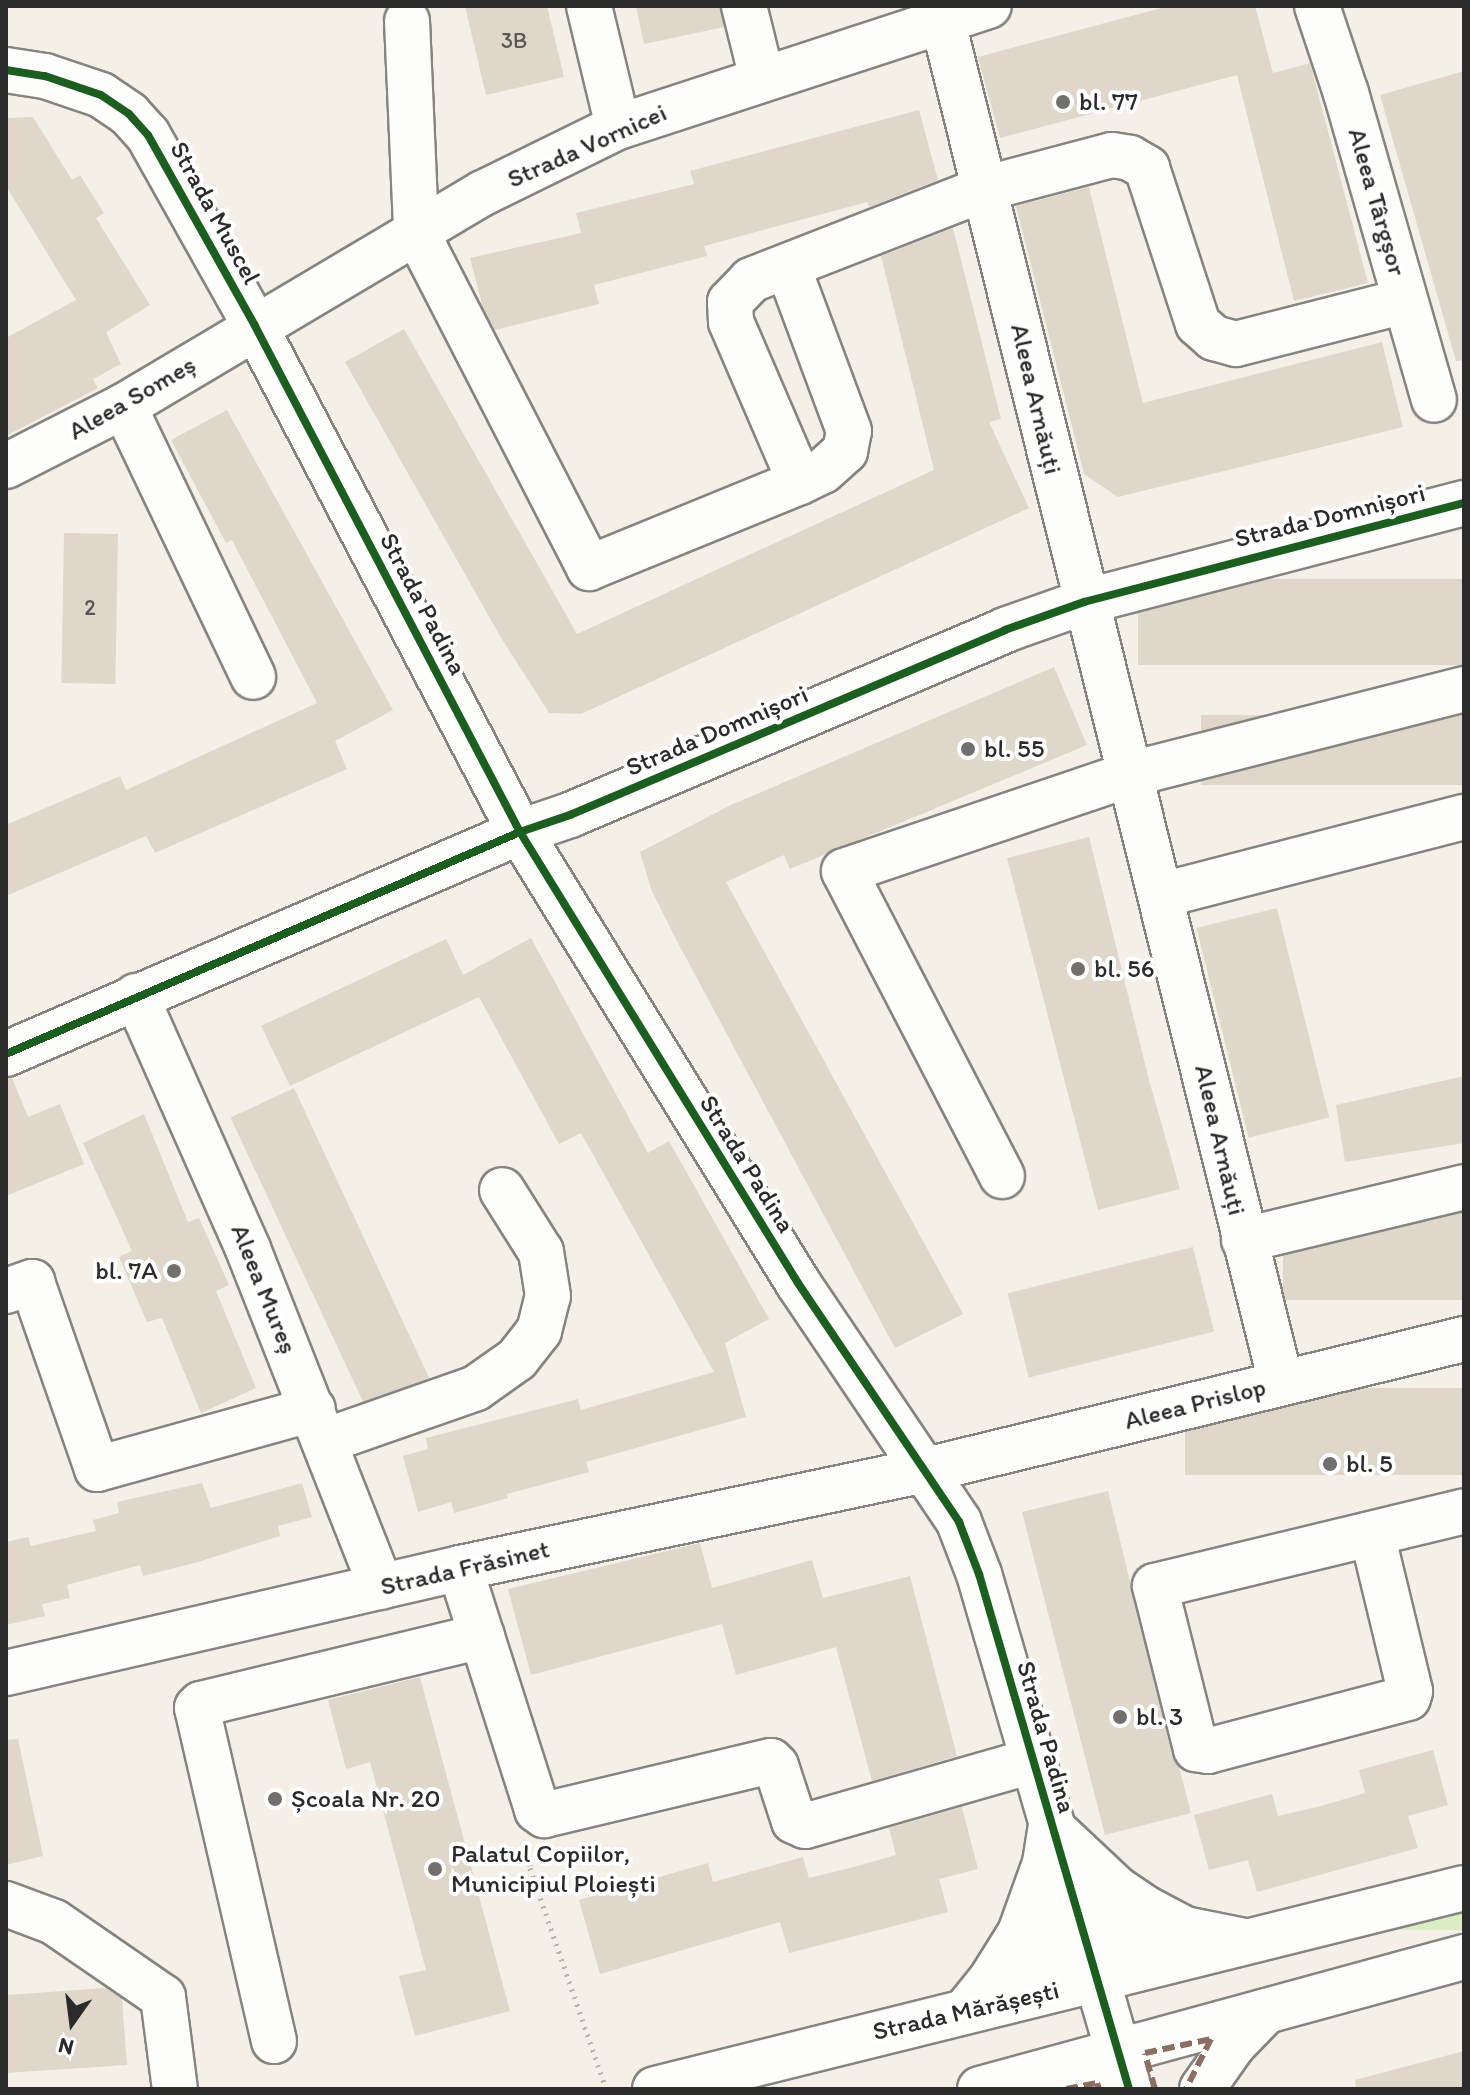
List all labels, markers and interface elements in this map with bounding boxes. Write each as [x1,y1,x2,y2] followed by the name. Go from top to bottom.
[501,28,527,54] house number: 3B
[1079,86,1138,118] place label: bl. 77
[1054,93,1072,111] marker: bl. 77
[503,97,671,195] street label: Strada Vornicei
[1341,124,1413,280] street label: Aleea Târgșor
[163,136,267,290] street label: Strada Muscel
[1004,321,1068,477] street label: Aleea Arnăuți
[63,349,201,447] street label: Aleea Someș
[1232,477,1428,555] street label: Strada Domnișori
[373,528,473,680] street label: Strada Padina
[84,595,96,621] house number: 2
[621,679,813,783] street label: Strada Domnișori
[984,733,1044,765] place label: bl. 55
[959,740,977,758] marker: bl. 55
[1094,953,1155,985] place label: bl. 56
[1069,960,1087,978] marker: bl. 56
[1188,1062,1252,1218] street label: Aleea Arnăuți
[692,1089,802,1239] street label: Strada Padina
[224,1220,304,1358] street label: Aleea Mureș
[95,1255,158,1287] place label: bl. 7A
[165,1262,183,1280] marker: bl. 7A
[1120,1371,1270,1437] street label: Aleea Prislop
[1346,1448,1393,1480] place label: bl. 5
[1321,1455,1339,1473] marker: bl. 5
[377,1533,553,1603] street label: Strada Frăsinet
[1009,1658,1083,1816] street label: Strada Padina
[1136,1701,1183,1733] place label: bl. 3
[1111,1708,1129,1726] marker: bl. 3
[291,1783,440,1815] place label: Școala Nr. 20
[266,1790,284,1808] marker: Școala Nr. 20
[451,1838,656,1900] place label: Palatul Copiilor, Municipiul Ploiești
[426,1860,444,1878] marker: Palatul Copiilor, Municipiul Ploiești
[870,1974,1062,2048] street label: Strada Mărășești
[32,1983,112,2063] north arrow
[56,2032,77,2062] text: N

